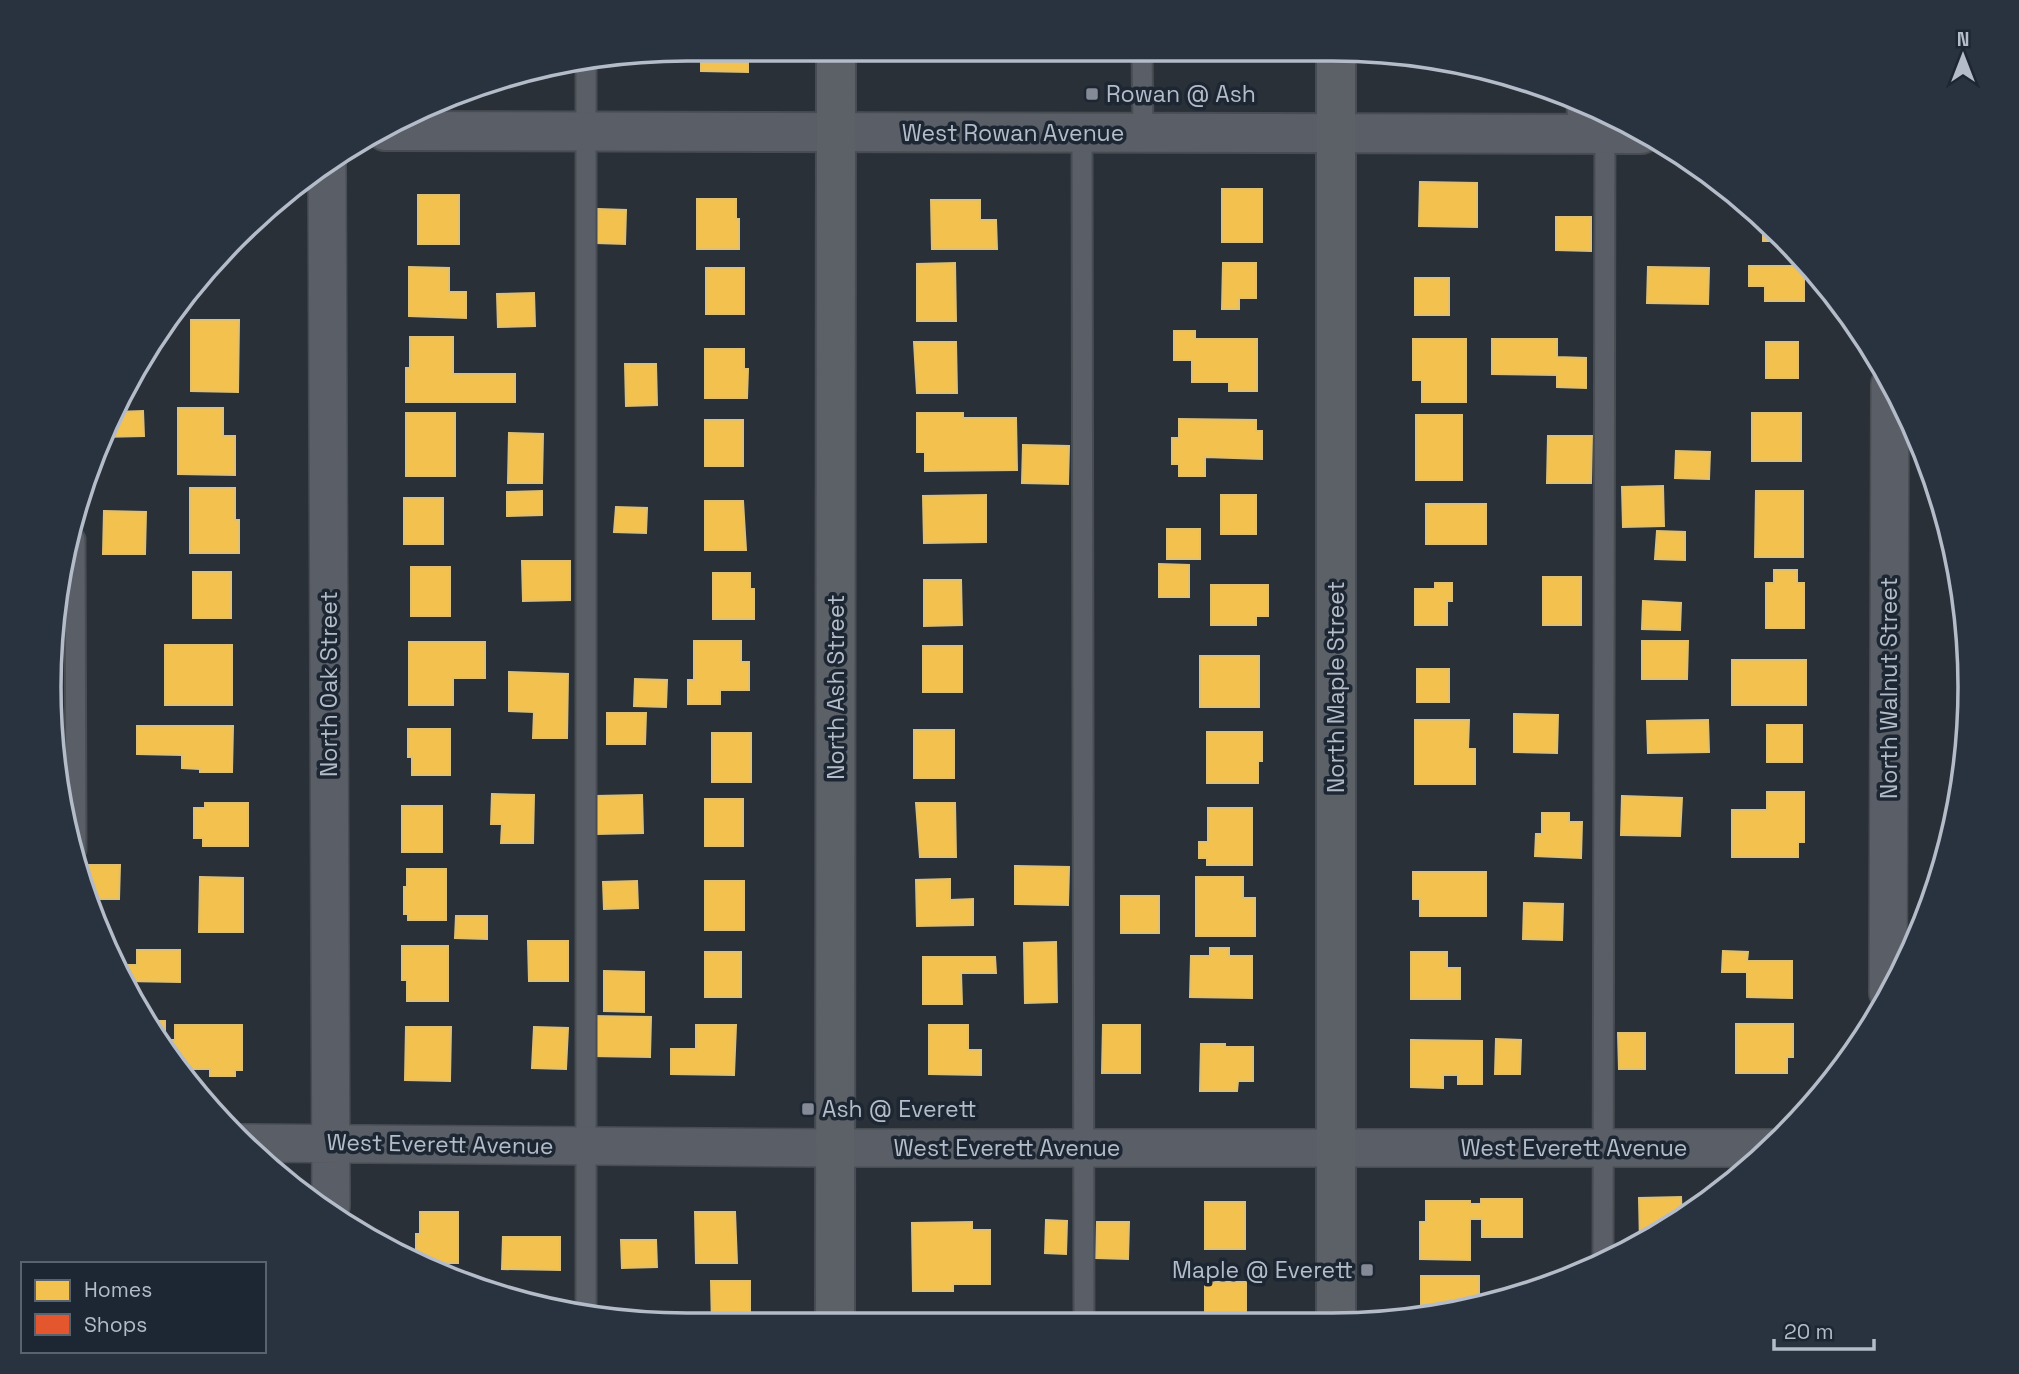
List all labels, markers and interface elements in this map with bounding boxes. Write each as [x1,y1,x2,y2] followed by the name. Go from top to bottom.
[1928,21,1998,91] north arrow
[1957,27,1969,52] text: N
[1106,79,1256,109] place label: Rowan @ Ash
[1084,86,1100,102] marker: Rowan @ Ash
[902,118,1124,148] street label: West Rowan Avenue
[1874,577,1904,799] street label: North Walnut Street
[1321,581,1351,793] street label: North Maple Street
[314,591,344,777] street label: North Oak Street
[821,594,851,780] street label: North Ash Street
[822,1094,976,1124] place label: Ash @ Everett
[800,1101,816,1117] marker: Ash @ Everett
[326,1127,554,1161] street label: West Everett Avenue
[894,1133,1120,1163] street label: West Everett Avenue
[1461,1133,1687,1163] street label: West Everett Avenue
[1172,1255,1353,1285] place label: Maple @ Everett
[21,1262,266,1353] legend
[1359,1262,1375,1278] marker: Maple @ Everett
[84,1276,152,1303] text: Homes
[1774,1308,1874,1352] scale bar
[84,1311,147,1338] text: Shops
[1784,1318,1834,1345] text: 20 m

